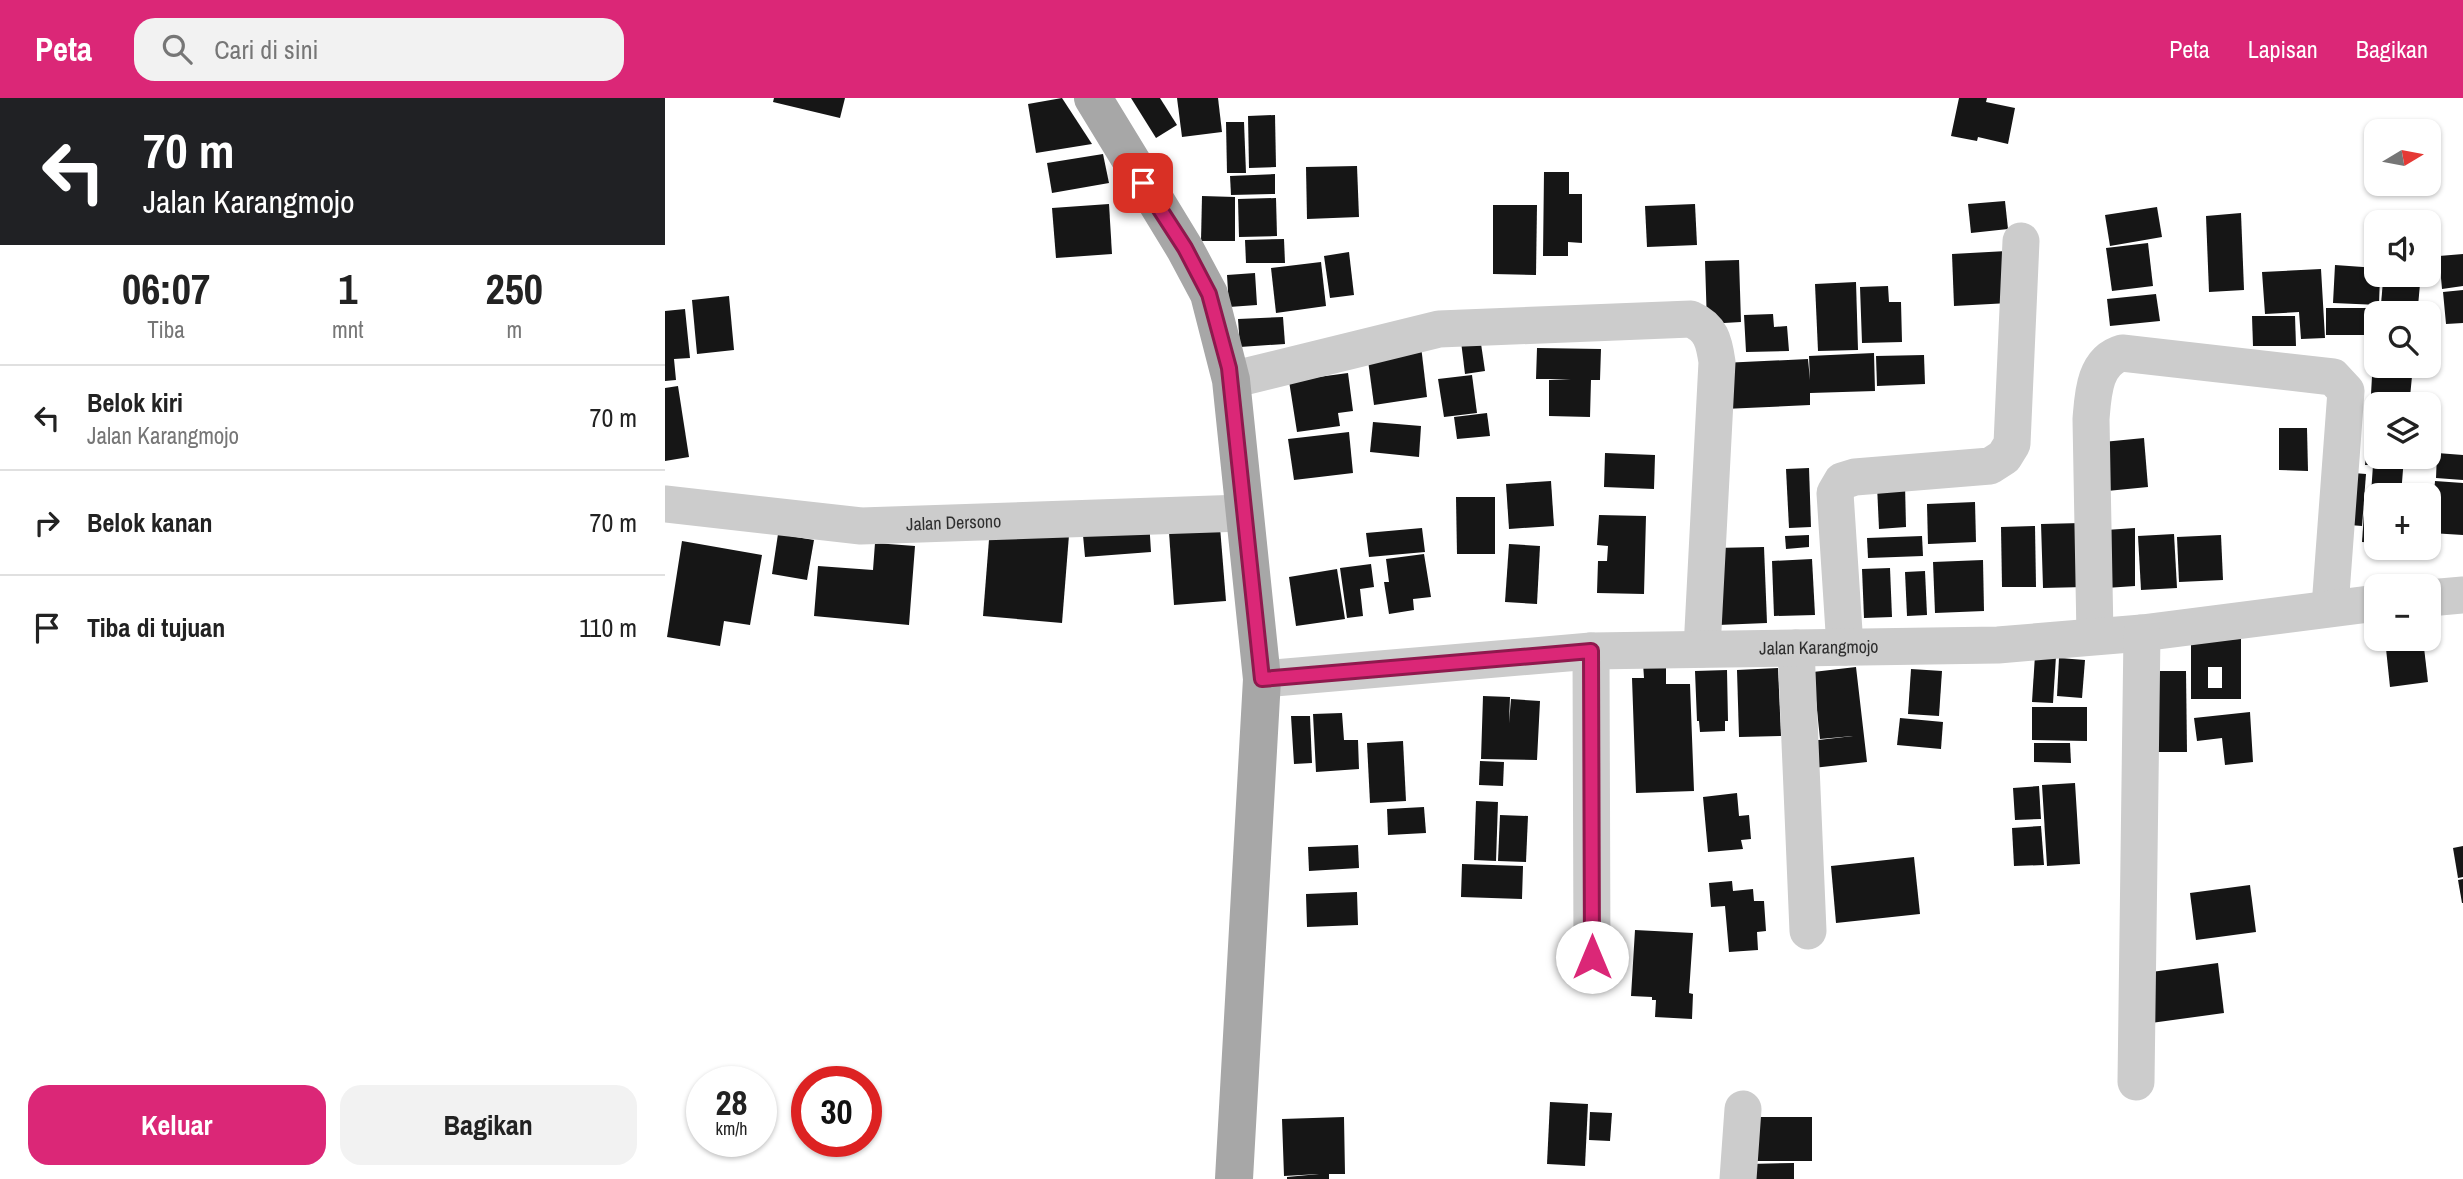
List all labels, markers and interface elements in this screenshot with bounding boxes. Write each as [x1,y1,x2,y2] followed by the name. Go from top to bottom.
[134,18,624,81] search box
[35,27,92,71] text: Peta
[158,30,196,68] icon: search
[214,32,318,67] text: Cari di sini
[2169,33,2210,65] text: Peta
[2248,33,2318,65] text: Lapisan
[2356,33,2428,65] text: Bagikan
[143,117,235,183] text: 70 m
[2364,119,2441,196] north arrow
[2364,119,2441,651] map controls
[28,126,119,217] icon: left
[1113,153,1173,213] pin
[1124,164,1162,202] icon: arrive
[143,180,355,223] text: Jalan Karangmojo
[2364,210,2441,287] button: sound
[122,261,210,317] text: 06:07
[338,261,357,317] text: 1
[486,261,543,317] text: 250
[2364,301,2441,378] button: search
[147,314,185,345] text: Tiba
[332,314,364,345] text: mnt
[506,314,522,345] text: m
[87,385,183,420] text: Belok kiri
[2364,392,2441,469] button: layers
[28,399,66,437] icon: left
[590,400,637,435] text: 70 m
[87,420,239,451] text: Jalan Karangmojo
[2364,483,2441,560] button: +
[28,504,66,542] icon: right
[87,505,213,540] text: Belok kanan
[590,505,637,540] text: 70 m
[906,508,1002,536] street label: Jalan Dersono
[2364,574,2441,651] button: −
[28,609,66,647] icon: arrive
[87,610,225,645] text: Tiba di tujuan
[579,610,637,645] text: 110 m
[1759,634,1879,661] street label: Jalan Karangmojo
[1555,920,1629,994] position arrow
[791,1066,882,1157] speed limit sign: 30
[716,1079,747,1126] text: 28
[28,1085,326,1165] button: Keluar
[340,1085,637,1165] button: Bagikan
[716,1116,748,1141] text: km/h

